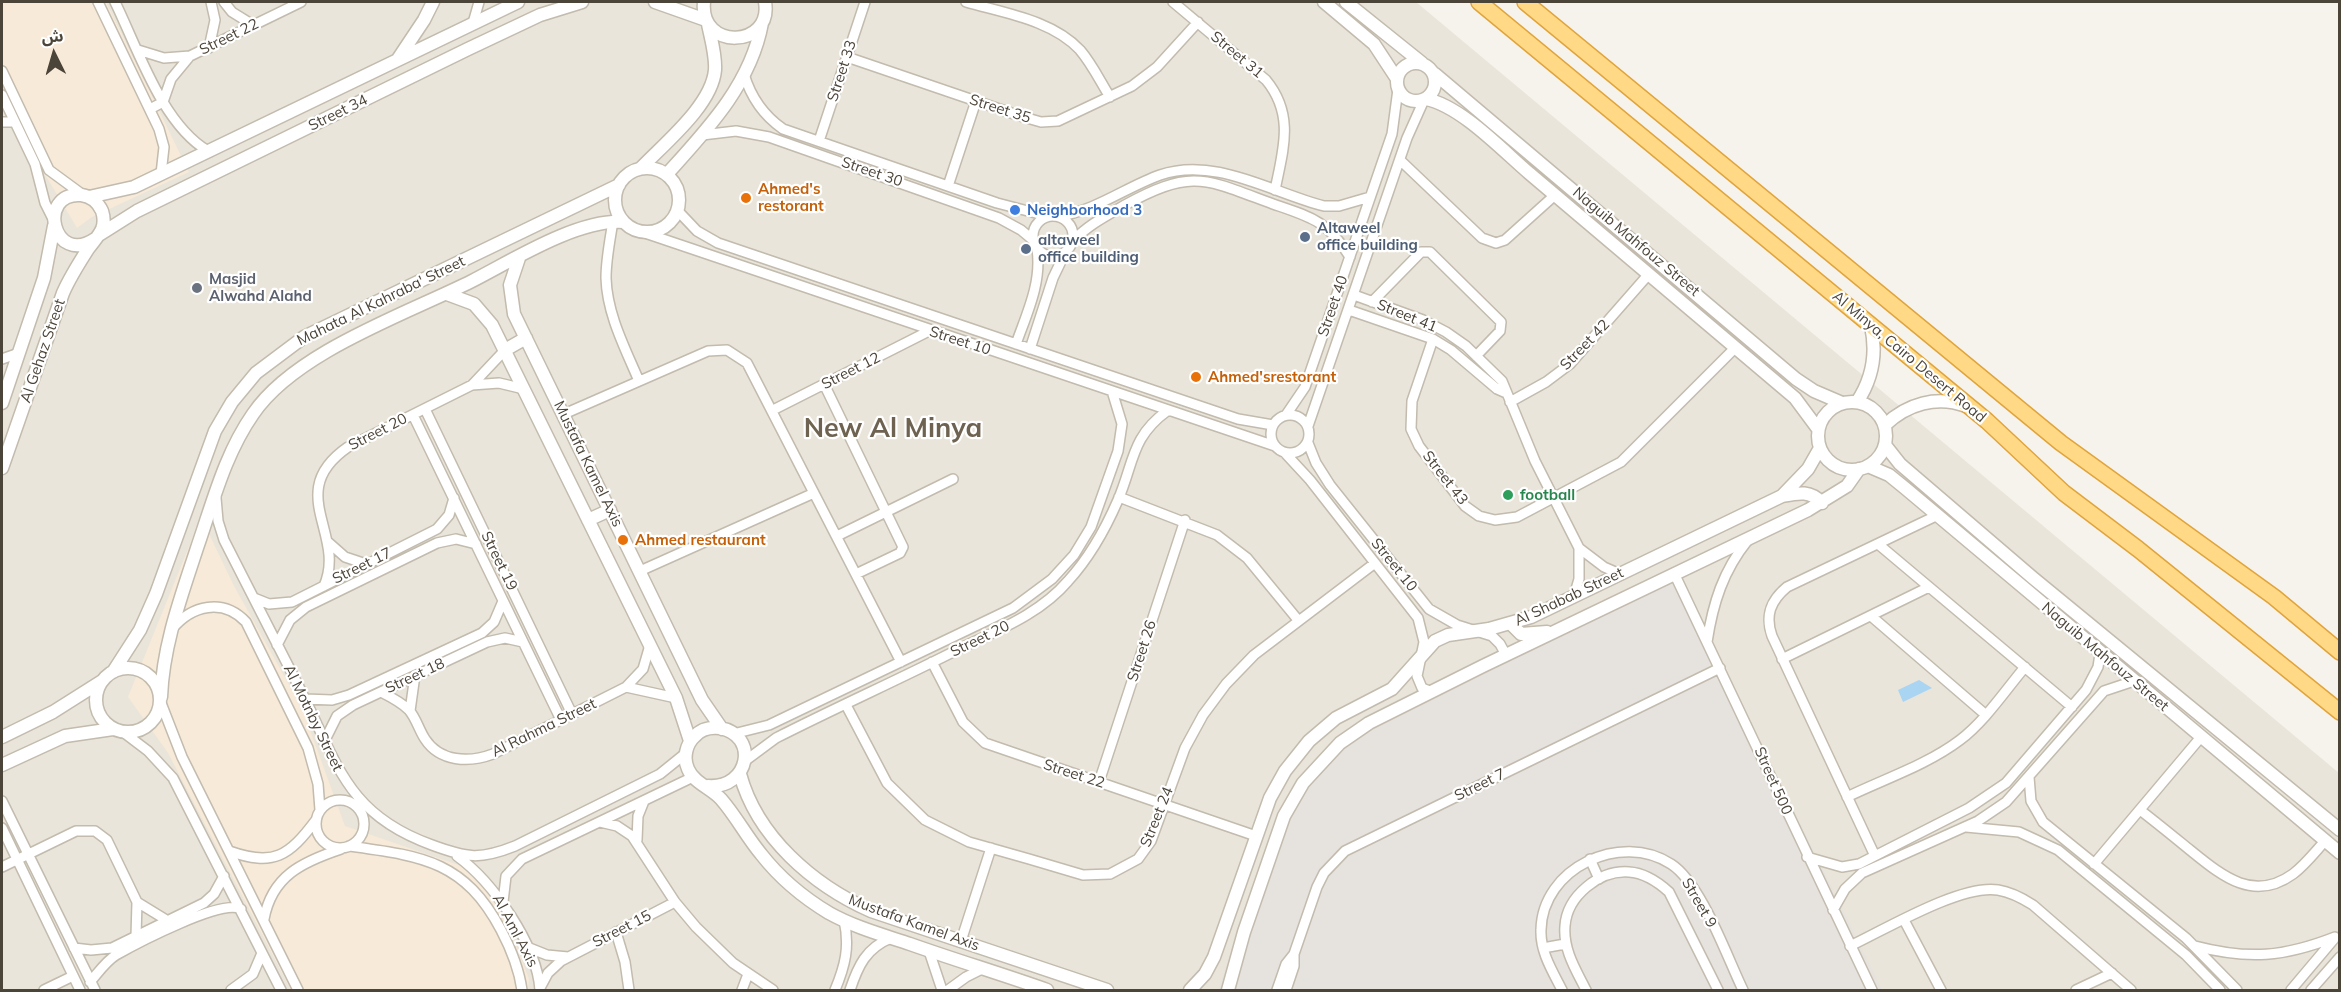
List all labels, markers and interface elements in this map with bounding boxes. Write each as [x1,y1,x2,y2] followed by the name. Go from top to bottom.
[197,15,261,59] street label: Street 22
[24,24,84,84] north arrow
[41,25,64,47] text: ش
[1207,28,1267,82] street label: Street 31
[824,38,860,104] street label: Street 33
[306,91,370,135] street label: Street 34
[967,91,1033,127] street label: Street 35
[839,153,905,191] street label: Street 30
[758,180,824,215] place label: Ahmed's restorant
[1569,184,1703,300] street label: Naguib Mahfouz Street
[739,191,753,205] marker: Ahmed's restorant
[1027,201,1142,219] place label: Neighborhood 3
[1008,203,1022,217] marker: Neighborhood 3
[1317,219,1418,254] place label: Altaweel office building
[1298,230,1312,244] marker: Altaweel office building
[1038,231,1139,266] place label: altaweel office building
[1019,242,1033,256] marker: altaweel office building
[294,252,468,350] street label: Mahata Al Kahraba' Street
[209,270,312,305] place label: Masjid Alwahd Alahd
[1314,273,1352,339] street label: Street 40
[190,281,204,295] marker: Masjid Alwahd Alahd
[1829,287,1989,427] street label: Al Minya, Cairo Desert Road
[1374,296,1440,336] street label: Street 41
[17,297,69,405] street label: Al Gehaz Street
[1557,316,1613,374] street label: Street 42
[927,323,993,359] street label: Street 10
[819,349,883,393] street label: Street 12
[1208,368,1336,386] place label: Ahmed'srestorant
[1189,370,1203,384] marker: Ahmed'srestorant
[550,398,626,530] street label: Mustafa Kamel Axis
[346,410,410,454] street label: Street 20
[804,413,982,445] district label: New Al Minya
[1418,447,1472,509] street label: Street 43
[1520,486,1575,504] place label: football
[1501,488,1515,502] marker: football
[477,529,521,593] street label: Street 19
[635,531,766,549] place label: Ahmed restaurant
[616,533,630,547] marker: Ahmed restaurant
[1367,535,1421,595] street label: Street 10
[330,544,394,588] street label: Street 17
[1512,564,1626,630] street label: Al Shabab Street
[2038,599,2172,715] street label: Naguib Mahfouz Street
[948,617,1012,661] street label: Street 20
[1124,618,1160,684] street label: Street 26
[382,654,448,698] street label: Street 18
[279,662,347,774] street label: Al Motnby Street
[489,695,599,761] street label: Al Rahma Street
[1750,744,1796,818] street label: Street 500
[1041,756,1107,792] street label: Street 22
[1452,765,1508,805] street label: Street 7
[1137,784,1177,850] street label: Street 24
[1678,875,1720,931] street label: Street 9
[488,891,542,971] street label: Al Aml Axis
[846,891,982,955] street label: Mustafa Kamel Axis
[590,907,654,951] street label: Street 15

